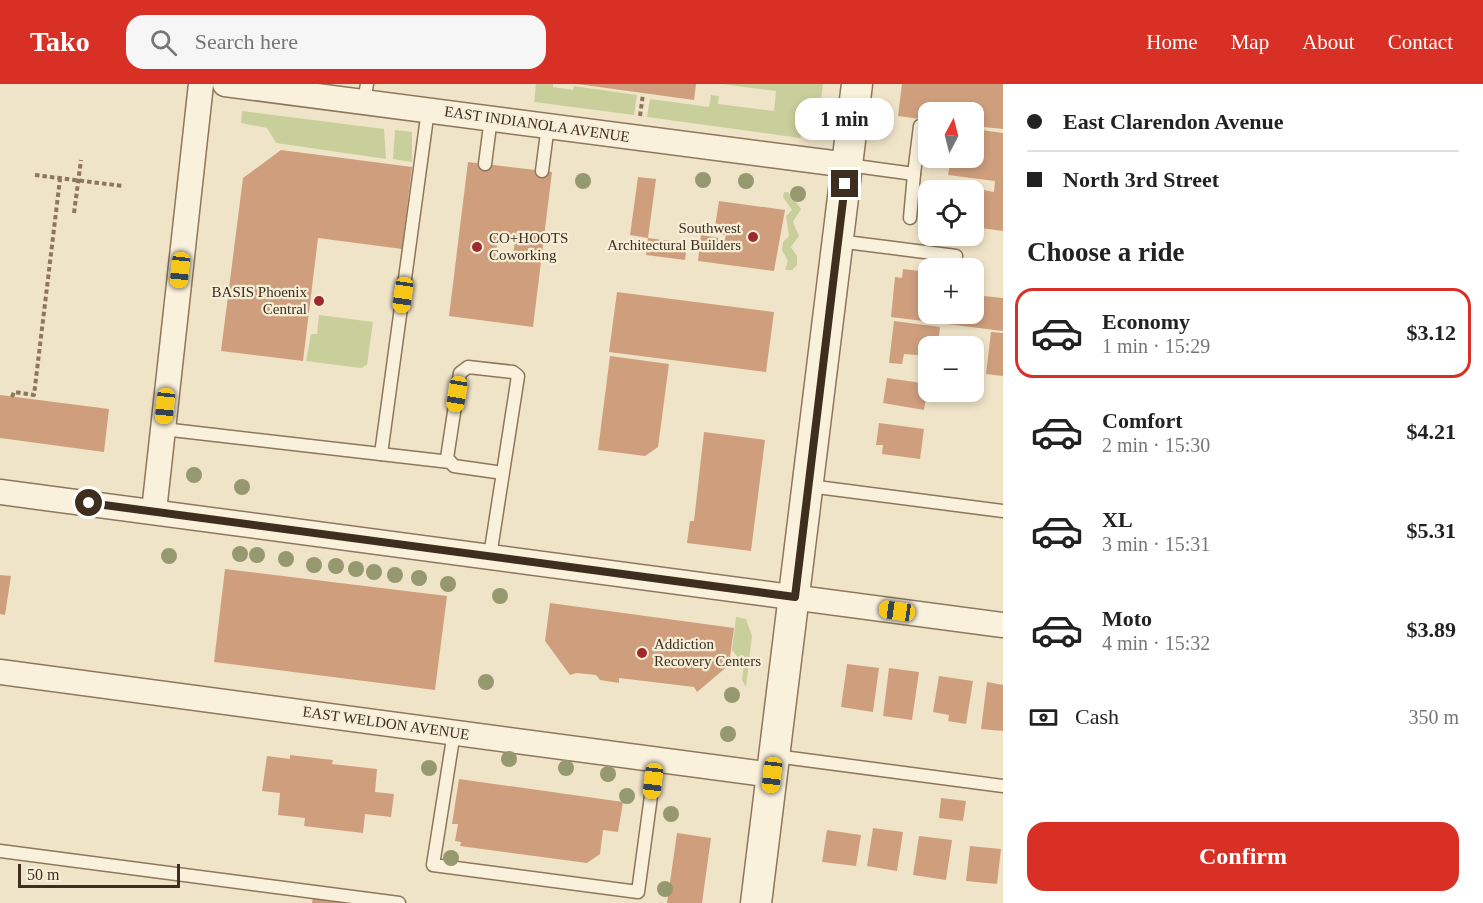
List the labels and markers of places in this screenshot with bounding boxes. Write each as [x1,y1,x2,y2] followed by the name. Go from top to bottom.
[607,220,742,253] place label: Southwest Architectural Builders
[489,230,568,263] place label: CO+HOOTS Coworking
[746,230,760,244] marker: Southwest Architectural Builders
[470,240,484,254] marker: CO+HOOTS Coworking
[212,284,307,317] place label: BASIS Phoenix Central
[312,294,326,308] marker: BASIS Phoenix Central
[654,636,761,669] place label: Addiction Recovery Centers
[635,646,649,660] marker: Addiction Recovery Centers

